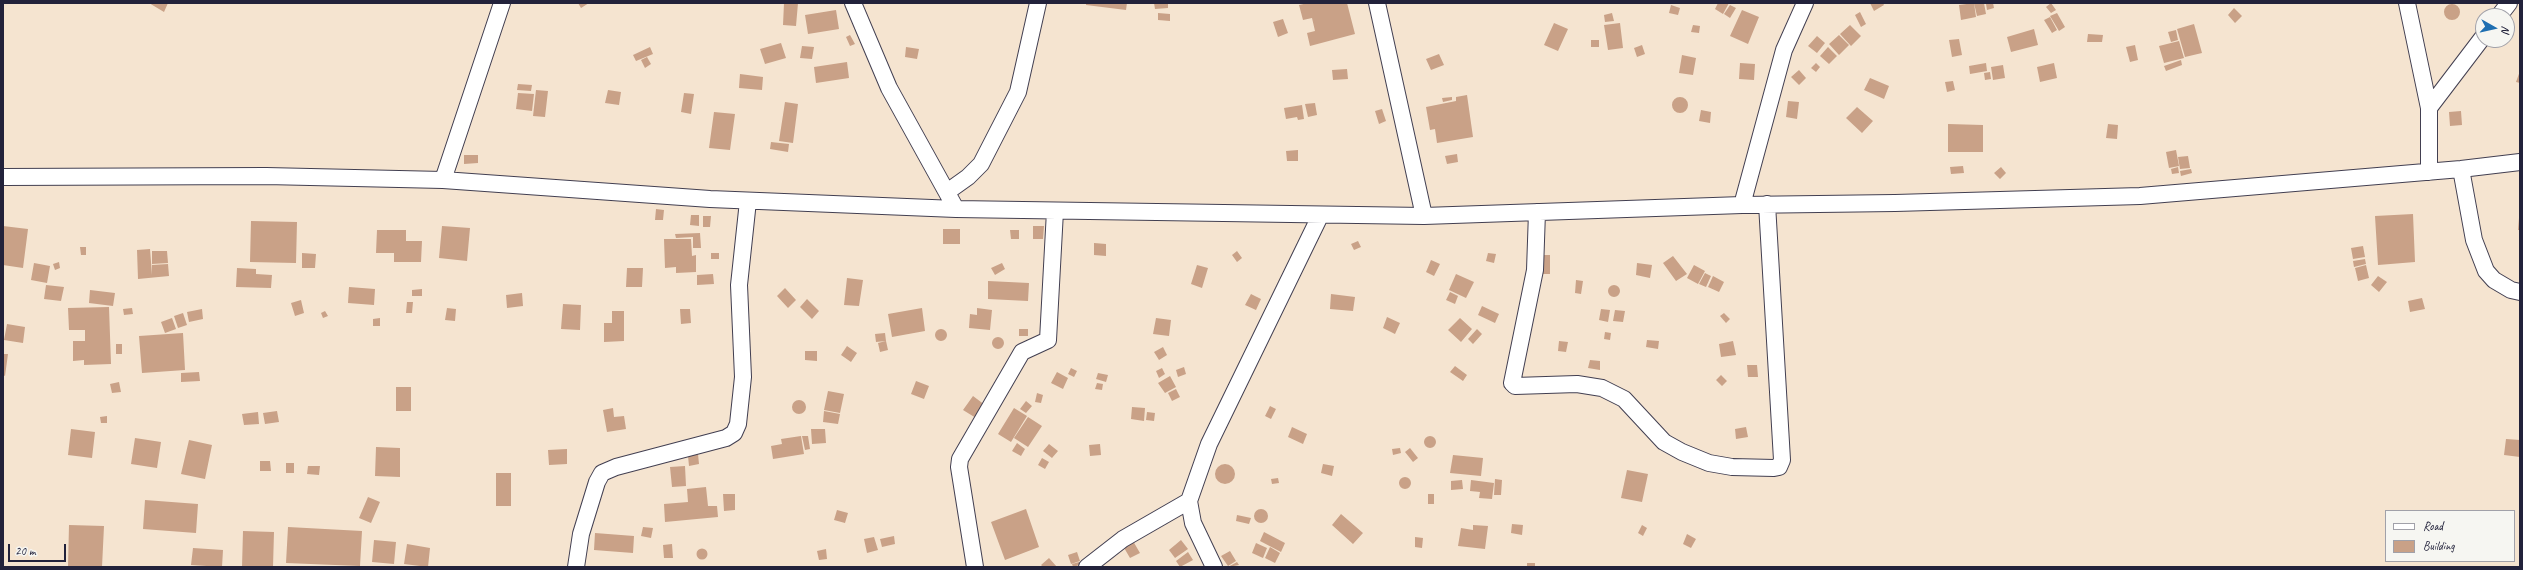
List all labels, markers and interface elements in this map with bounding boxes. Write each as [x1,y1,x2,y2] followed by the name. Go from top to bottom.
[2475,8,2515,48] north arrow
[2498,25,2513,34] text: N
[2385,510,2515,562] legend
[2423,518,2443,534] text: Road
[10,536,68,562] scale bar
[2423,538,2455,554] text: Building
[15,543,35,559] text: 20 m

